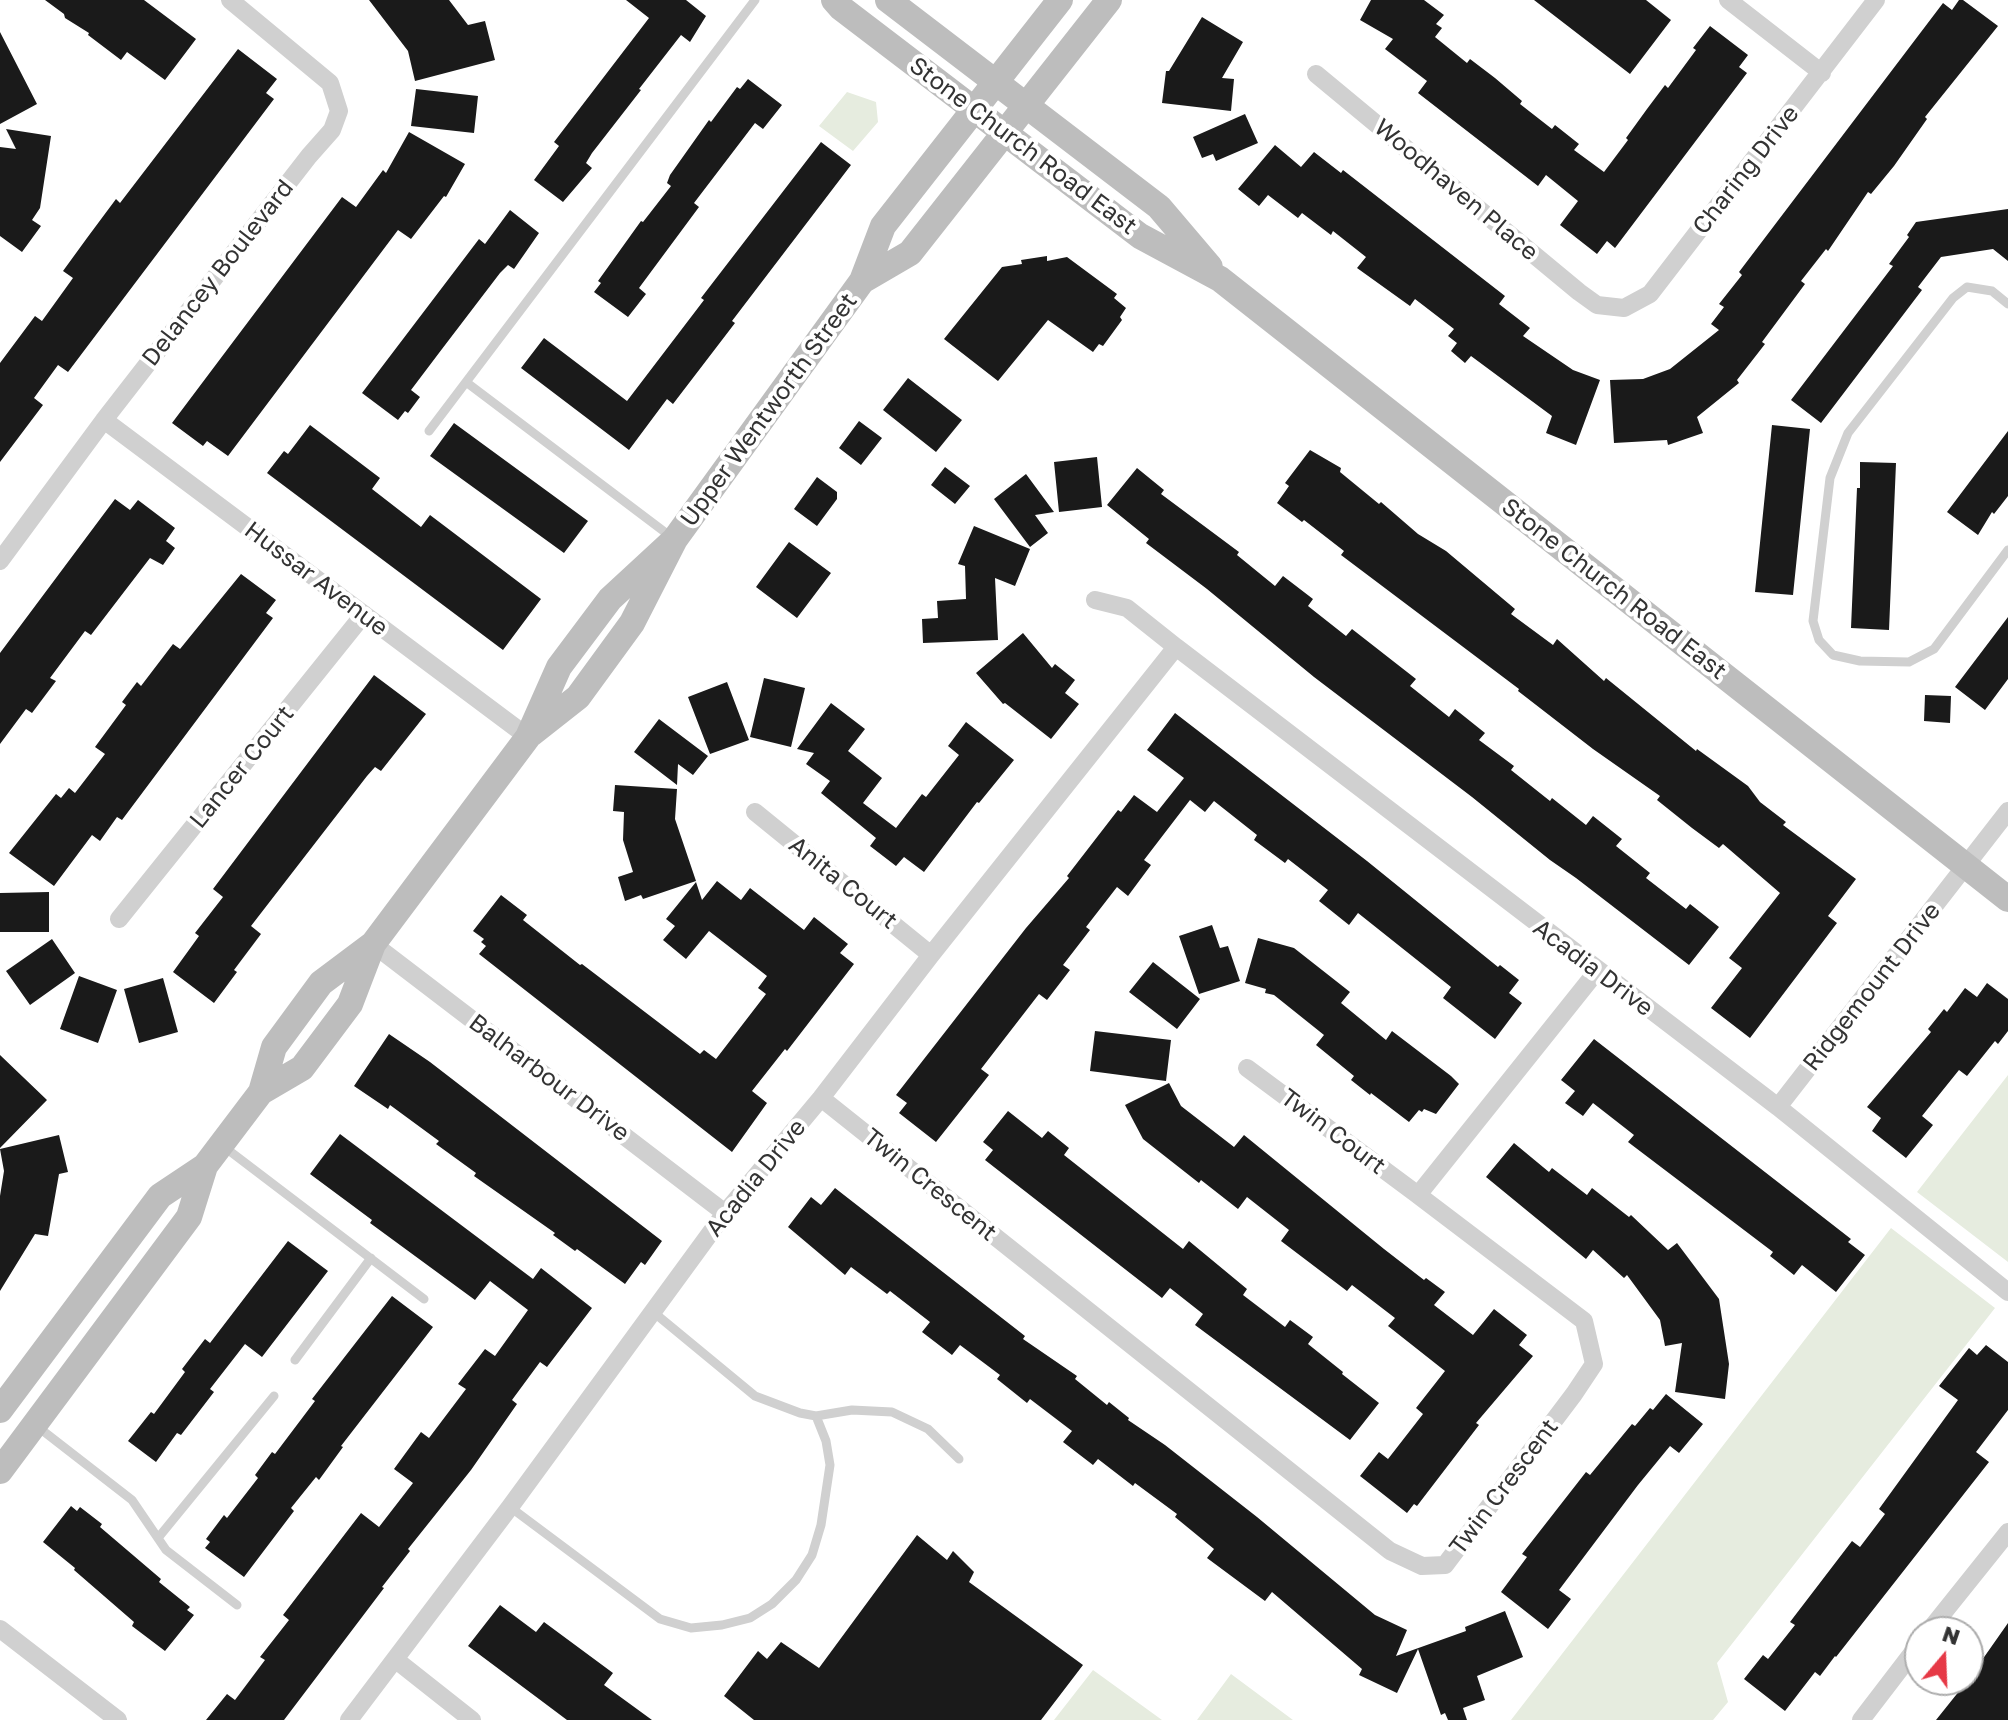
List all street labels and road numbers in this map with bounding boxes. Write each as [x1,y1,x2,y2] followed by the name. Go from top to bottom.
[904,51,1142,241] street label: Stone Church Road East
[1687,100,1805,240] street label: Charing Drive
[1368,113,1544,267] street label: Woodhaven Place
[136,174,300,372] street label: Delancey Boulevard
[675,288,863,532] street label: Upper Wentworth Street
[1496,492,1732,686] street label: Stone Church Road East
[239,516,393,642] street label: Hussar Avenue
[184,700,300,834] street label: Lancer Court
[783,831,903,935] street label: Anita Court
[1797,897,1947,1077] street label: Ridgemount Drive
[1527,914,1659,1022] street label: Acadia Drive
[463,1008,635,1148] street label: Balharbour Drive
[1275,1083,1391,1181] street label: Twin Court
[700,1113,812,1243] street label: Acadia Drive
[858,1123,1002,1247] street label: Twin Crescent
[1444,1413,1564,1561] street label: Twin Crescent

